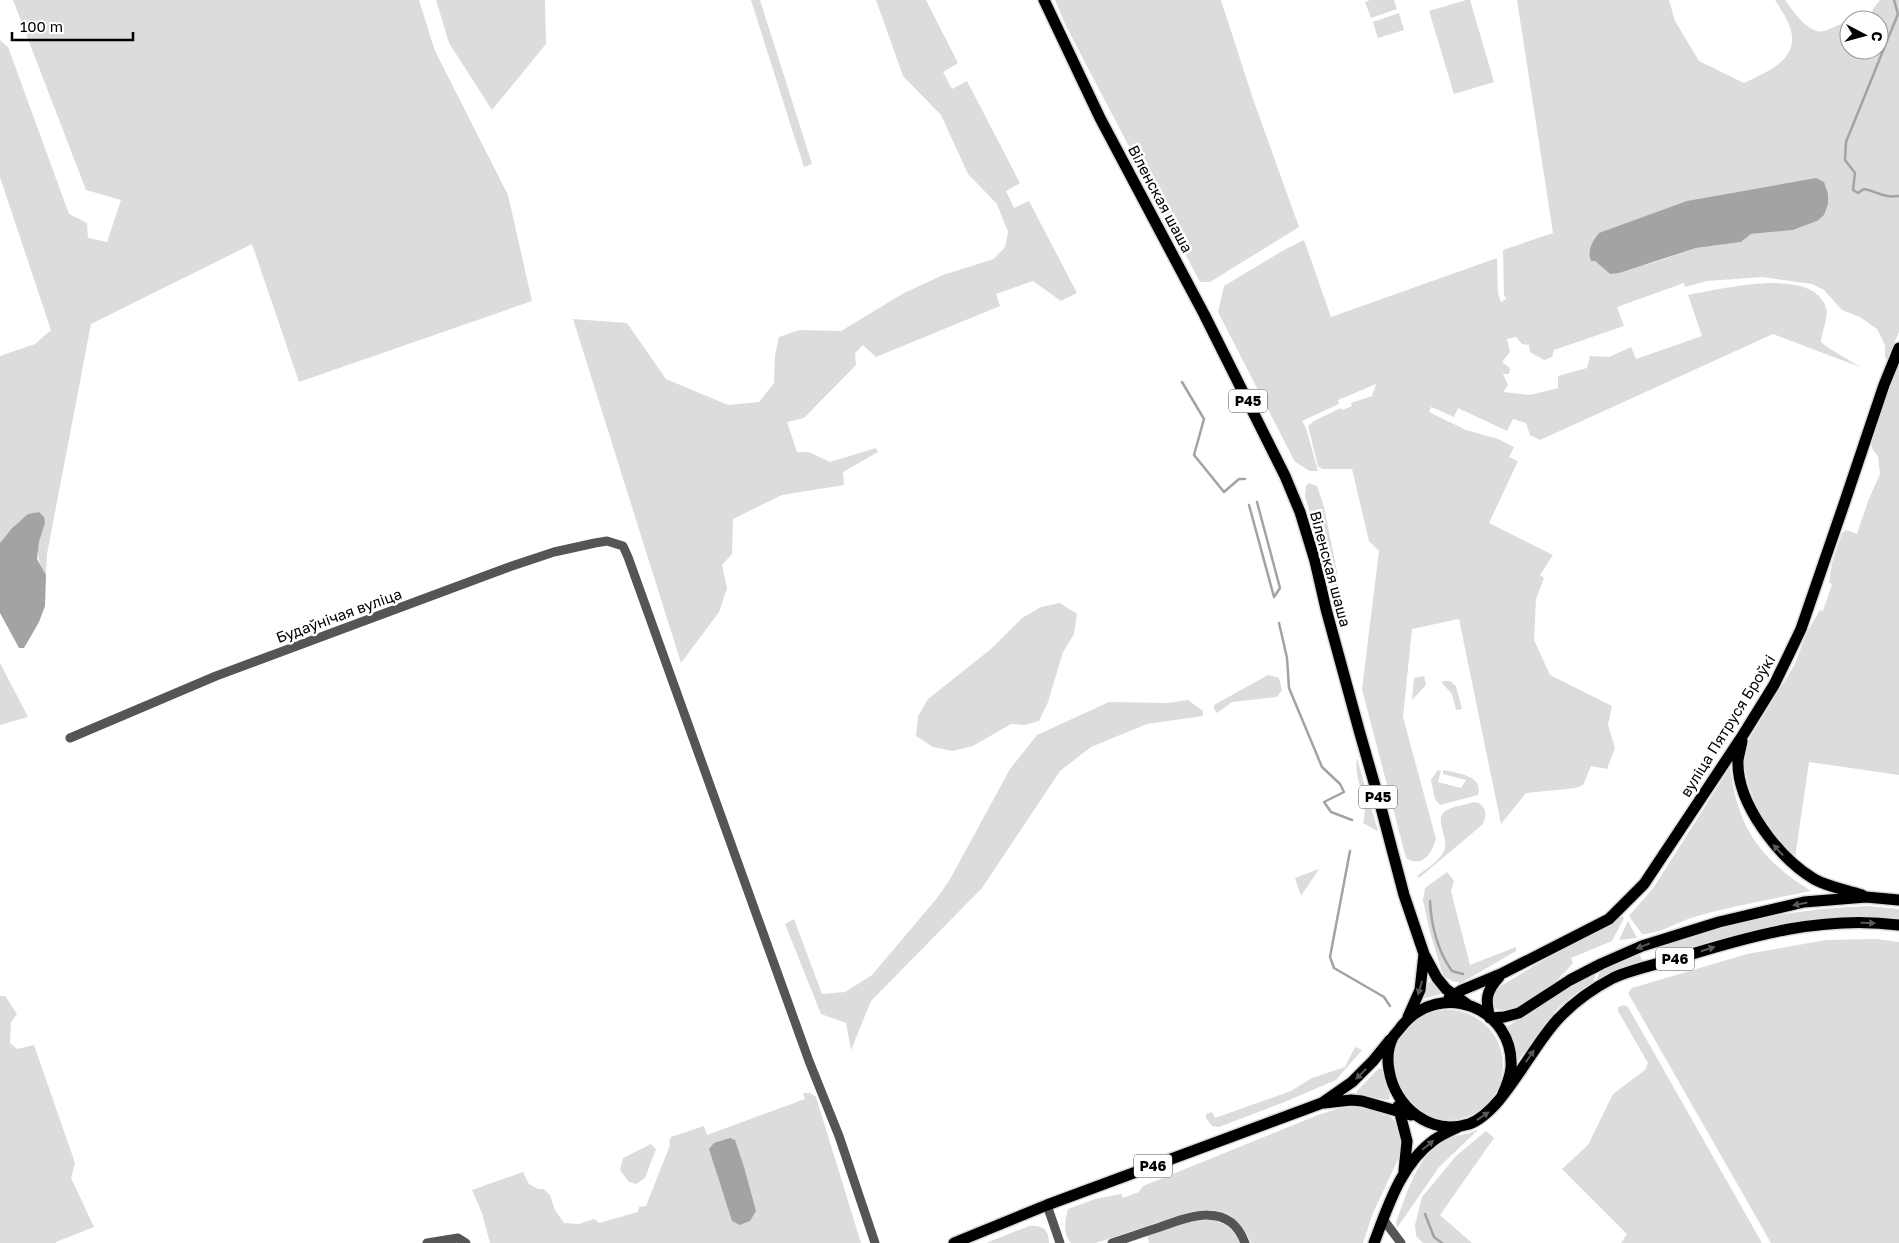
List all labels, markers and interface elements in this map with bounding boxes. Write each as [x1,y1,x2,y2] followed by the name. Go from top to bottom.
[12,10,134,42] scale bar
[1839,10,1889,60] north arrow
[20,17,63,35] text: 100 m
[1868,31,1886,42] text: С
[1125,142,1197,255] street label: Віленская шаша
[1229,390,1267,412] road number: Р45
[1307,509,1355,629] street label: Віленская шаша
[273,584,404,646] street label: Будаўнічая вуліца
[1676,651,1778,800] street label: вуліца Пятруся Броўкі
[1359,786,1397,809] road number: Р45
[1772,844,1784,856] one-way arrow
[1792,900,1808,908] one-way arrow
[1860,919,1876,927] one-way arrow
[1636,943,1651,950] one-way arrow
[1701,944,1716,952] one-way arrow
[1656,948,1694,971] road number: Р46
[1415,981,1423,996] one-way arrow
[1525,1049,1535,1063] one-way arrow
[1355,1067,1367,1079] one-way arrow
[1476,1111,1490,1121] one-way arrow
[1422,1139,1435,1150] one-way arrow
[1134,1154,1172,1178] road number: Р46

